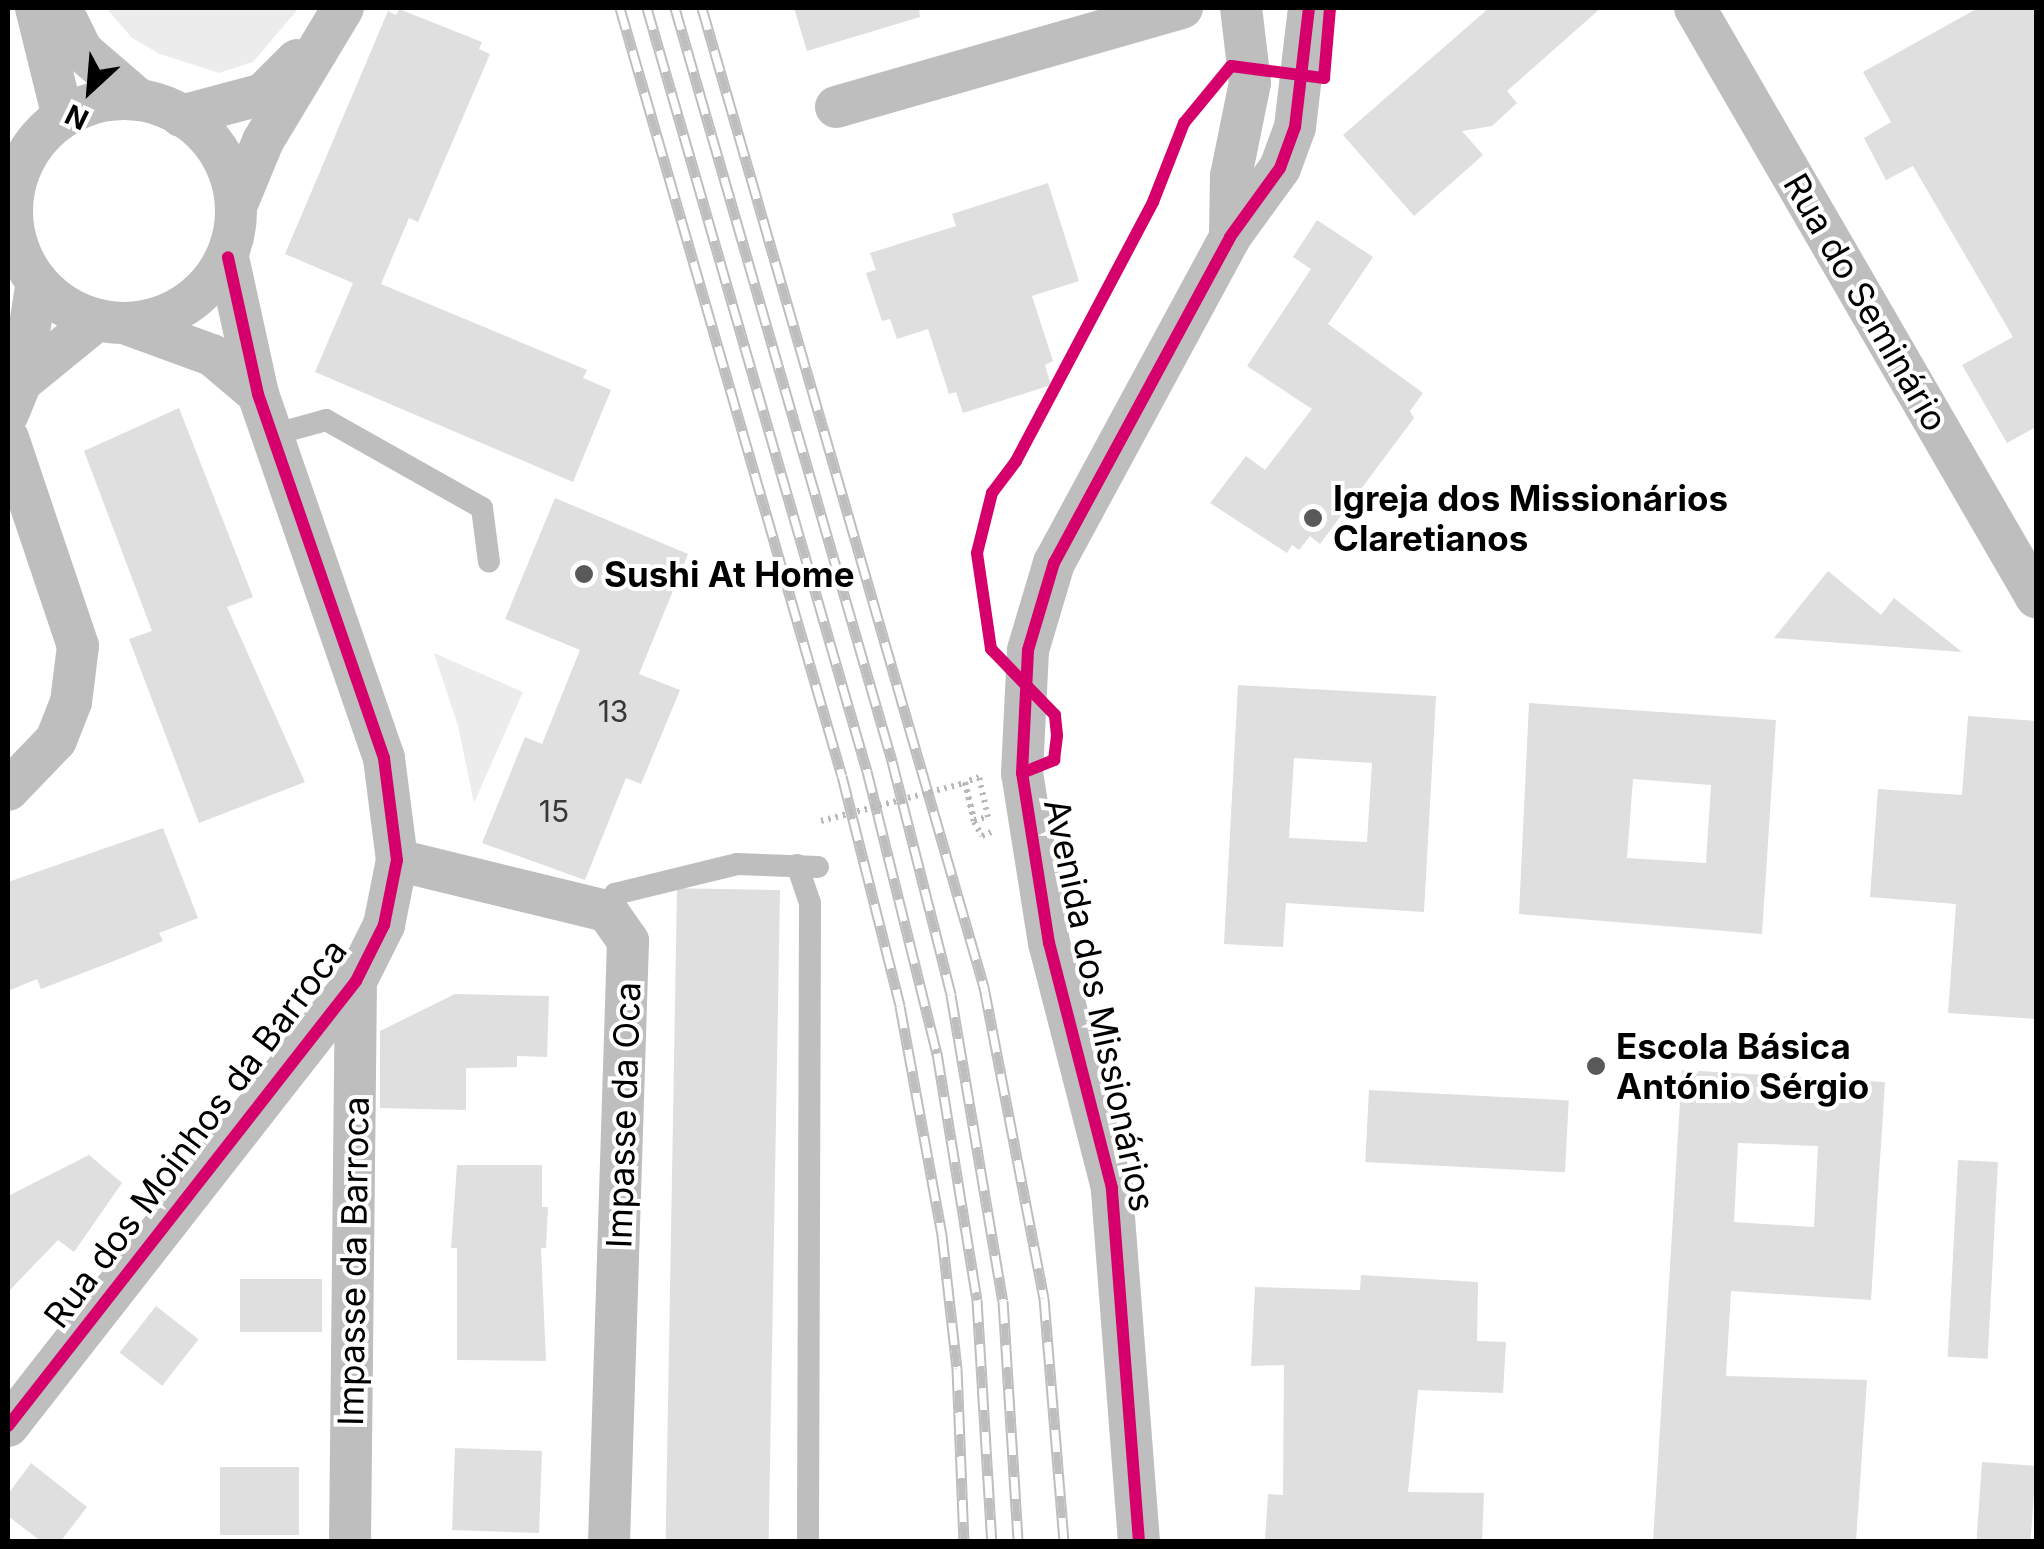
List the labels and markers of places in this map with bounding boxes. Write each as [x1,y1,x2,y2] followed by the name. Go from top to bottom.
[1333,477,1728,559] place label: Igreja dos Missionários Claretianos
[1302,507,1324,529] marker: Igreja dos Missionários Claretianos
[604,553,855,595] place label: Sushi At Home
[573,563,595,585] marker: Sushi At Home
[1616,1025,1869,1107] place label: Escola Básica António Sérgio
[1585,1055,1607,1077] marker: Escola Básica António Sérgio

